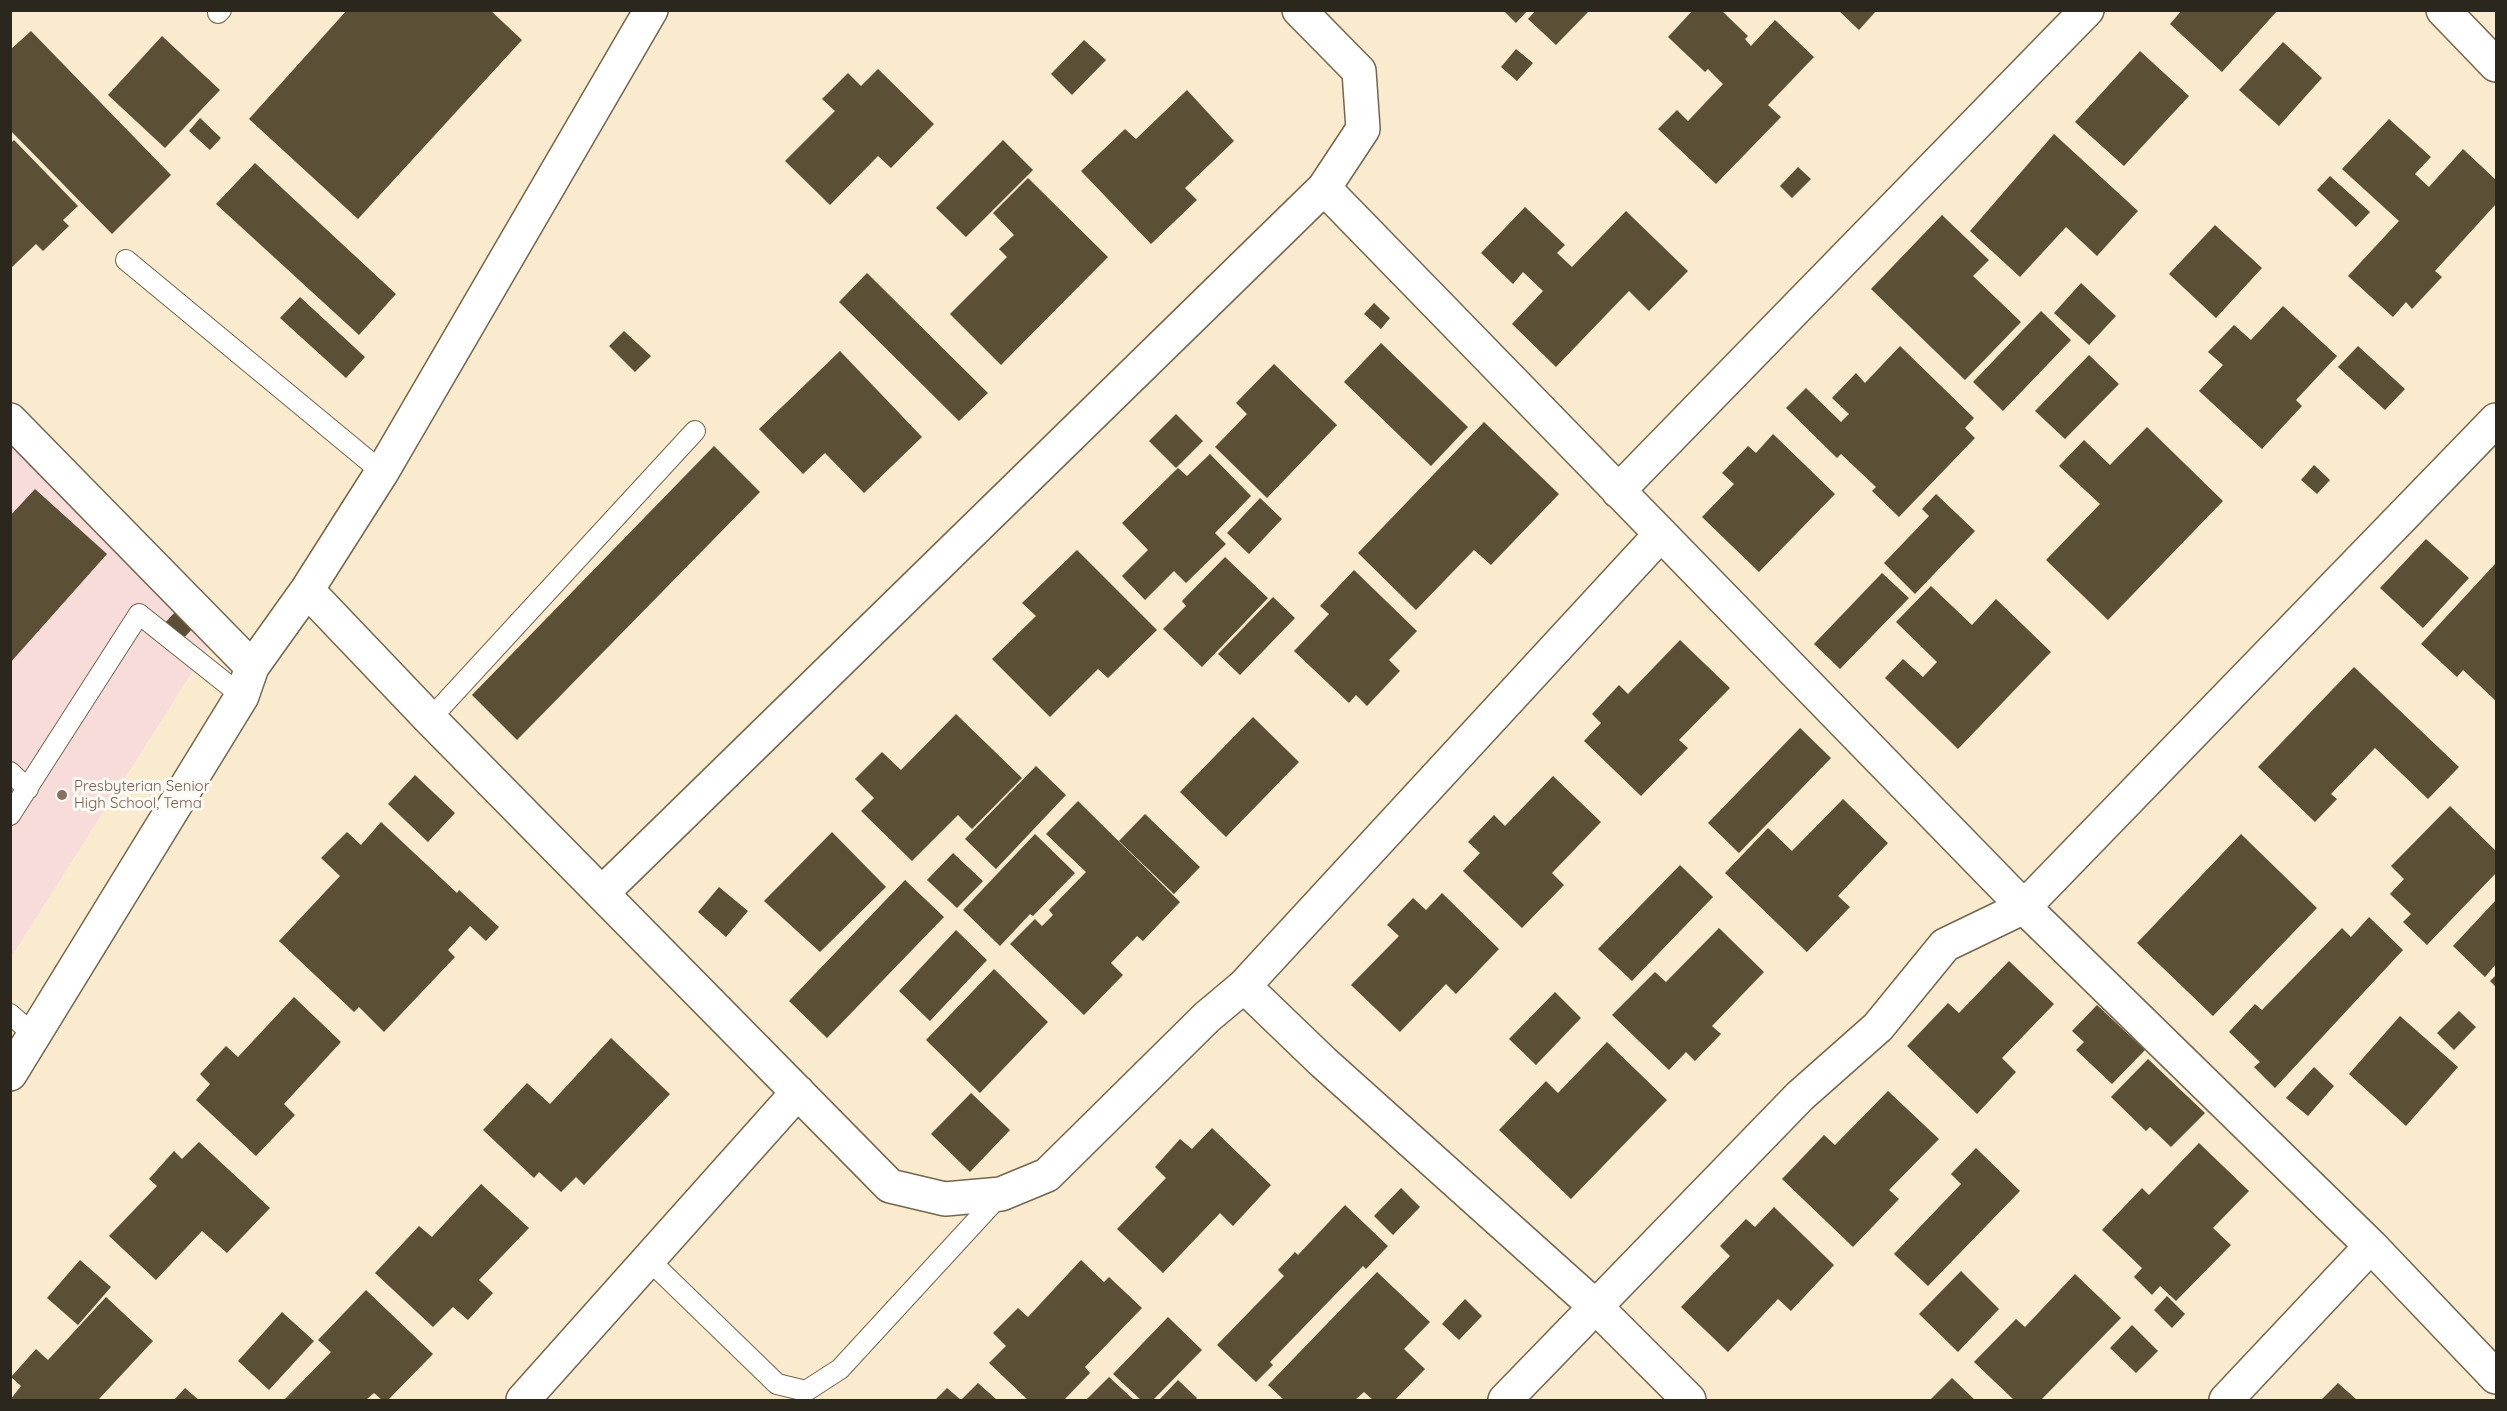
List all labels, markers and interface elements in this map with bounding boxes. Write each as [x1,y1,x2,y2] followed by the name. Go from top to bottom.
[74,777,209,812] place label: Presbyterian Senior High School, Tema
[55,788,69,802] marker: Presbyterian Senior High School, Tema

